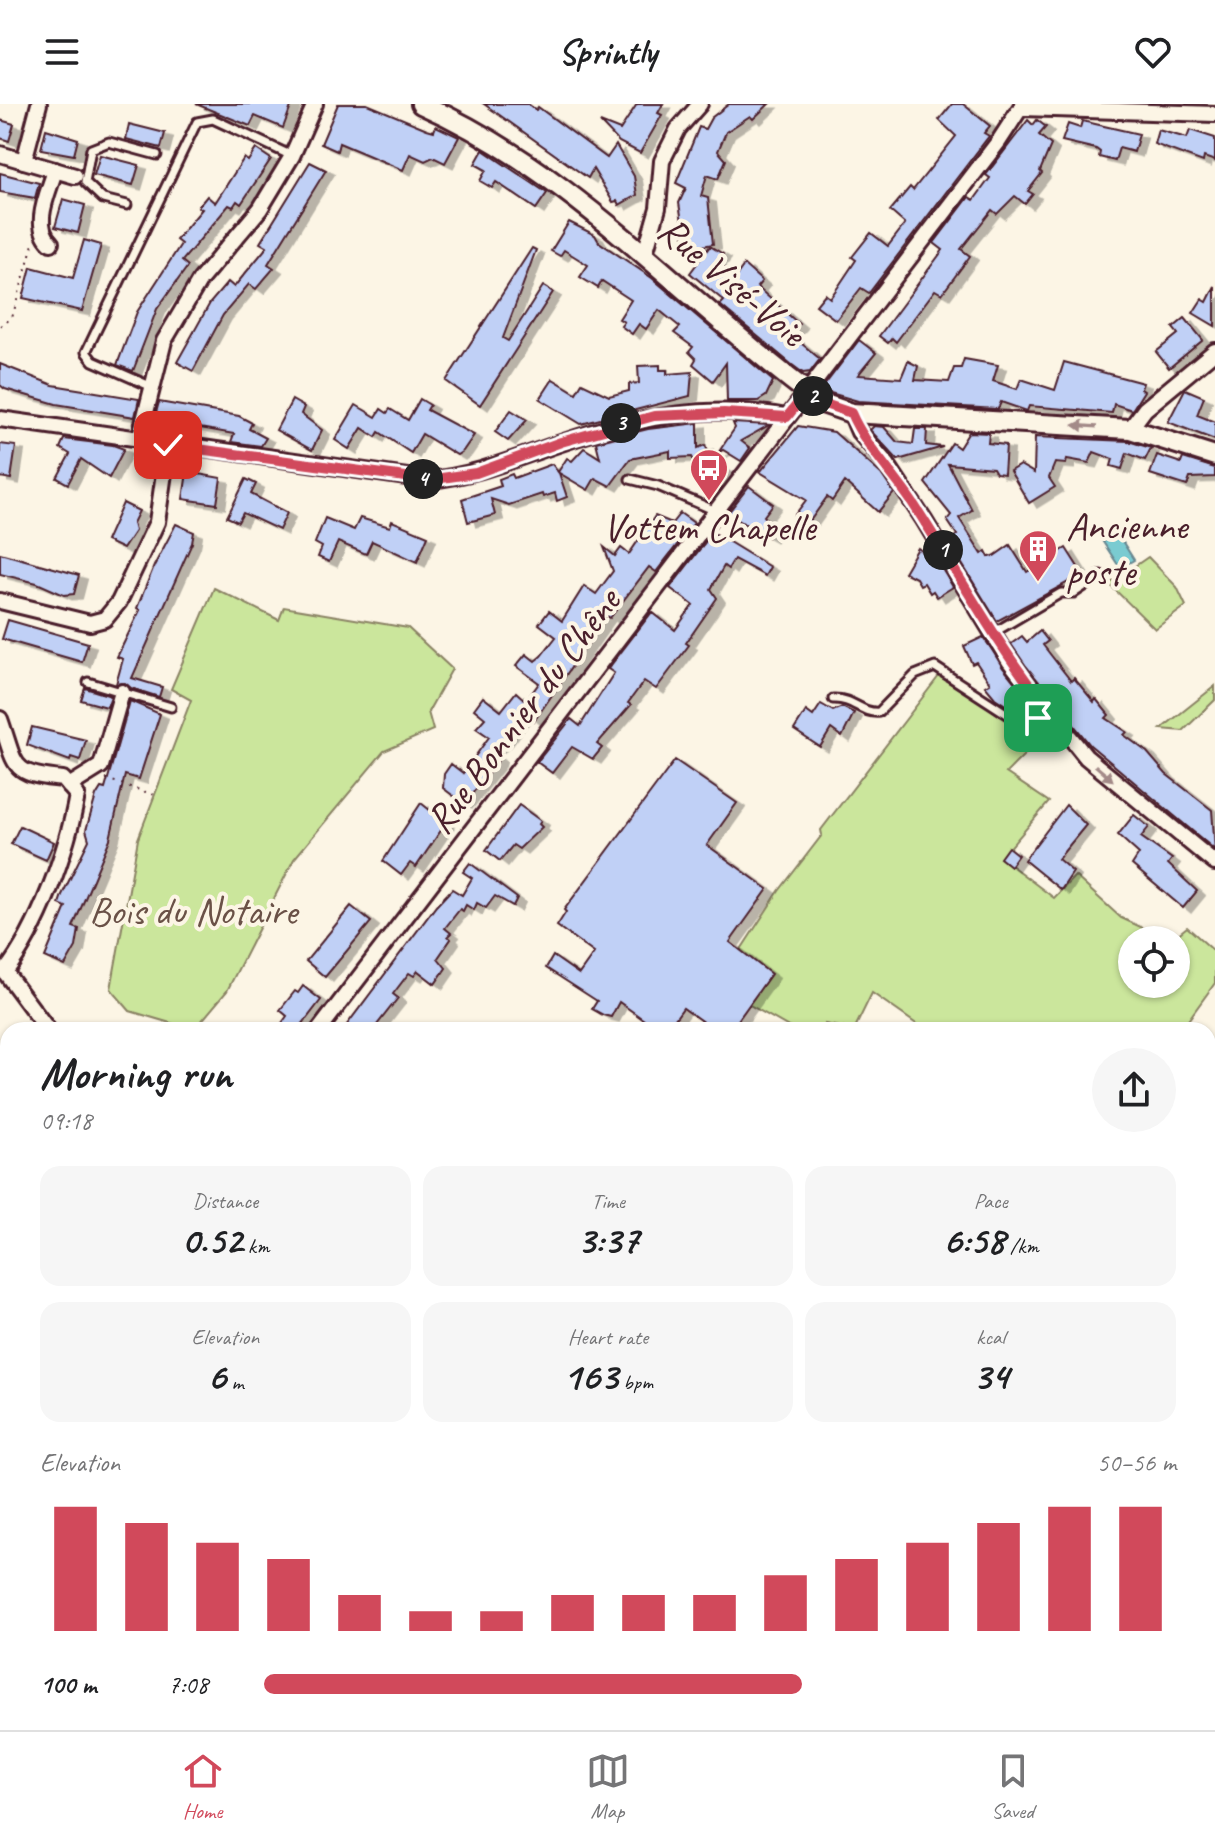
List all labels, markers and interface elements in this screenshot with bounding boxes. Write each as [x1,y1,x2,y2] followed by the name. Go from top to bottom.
[558,29,657,75] text: Sprintly
[40,30,84,74] icon: menu
[1131,30,1175,74] icon: heart
[648,205,818,359] street label: Rue Visé-Voie
[793,376,833,416] pin: 2
[808,382,818,410] text: 2
[601,403,641,443] pin: 3
[616,409,626,437] text: 3
[134,411,202,479] pin
[1072,419,1097,432] one-way arrow
[146,423,190,467] icon: check
[688,447,730,502] bus stop icon: Vottem Chapelle
[403,459,443,499] pin: 4
[418,465,428,493] text: 4
[1066,501,1190,597] place label: Ancienne poste
[603,502,818,552] place label: Vottem Chapelle
[1017,528,1059,583] building icon: Ancienne poste
[923,530,963,570] pin: 1
[938,536,948,564] text: 1
[415,576,633,844] street label: Rue Bonnier du Chêne
[1004,684,1072,752] pin
[1016,696,1060,740] icon: arrive
[1095,763,1114,781] one-way arrow
[89,886,300,936] park label: Bois du Notaire
[1118,926,1190,998] map controls
[1118,926,1190,998] button: locate
[40,1046,232,1101] text: Morning run
[1092,1048,1176,1132] button: share
[40,1104,92,1137] text: 09:18
[193,1187,258,1215] text: Distance
[591,1187,625,1215] text: Time
[974,1187,1008,1215] text: Pace
[181,1215,243,1265] text: 0.52
[577,1215,639,1265] text: 3:37
[943,1215,1005,1265] text: 6:58
[243,1232,269,1260] text: km
[1005,1232,1039,1260] text: /km
[191,1323,259,1351] text: Elevation
[568,1323,648,1351] text: Heart rate
[976,1323,1005,1351] text: kcal
[207,1351,226,1401] text: 6
[563,1351,618,1401] text: 163
[973,1351,1009,1401] text: 34
[226,1368,244,1396] text: m
[618,1368,653,1396] text: bpm
[40,1446,120,1479] text: Elevation
[1097,1446,1176,1479] text: 50–56 m
[40,1668,96,1701] text: 100 m
[168,1668,208,1701] text: 7:08
[181,1749,225,1825] tab: Home
[586,1749,630,1825] tab: Map
[991,1749,1035,1825] tab: Saved

